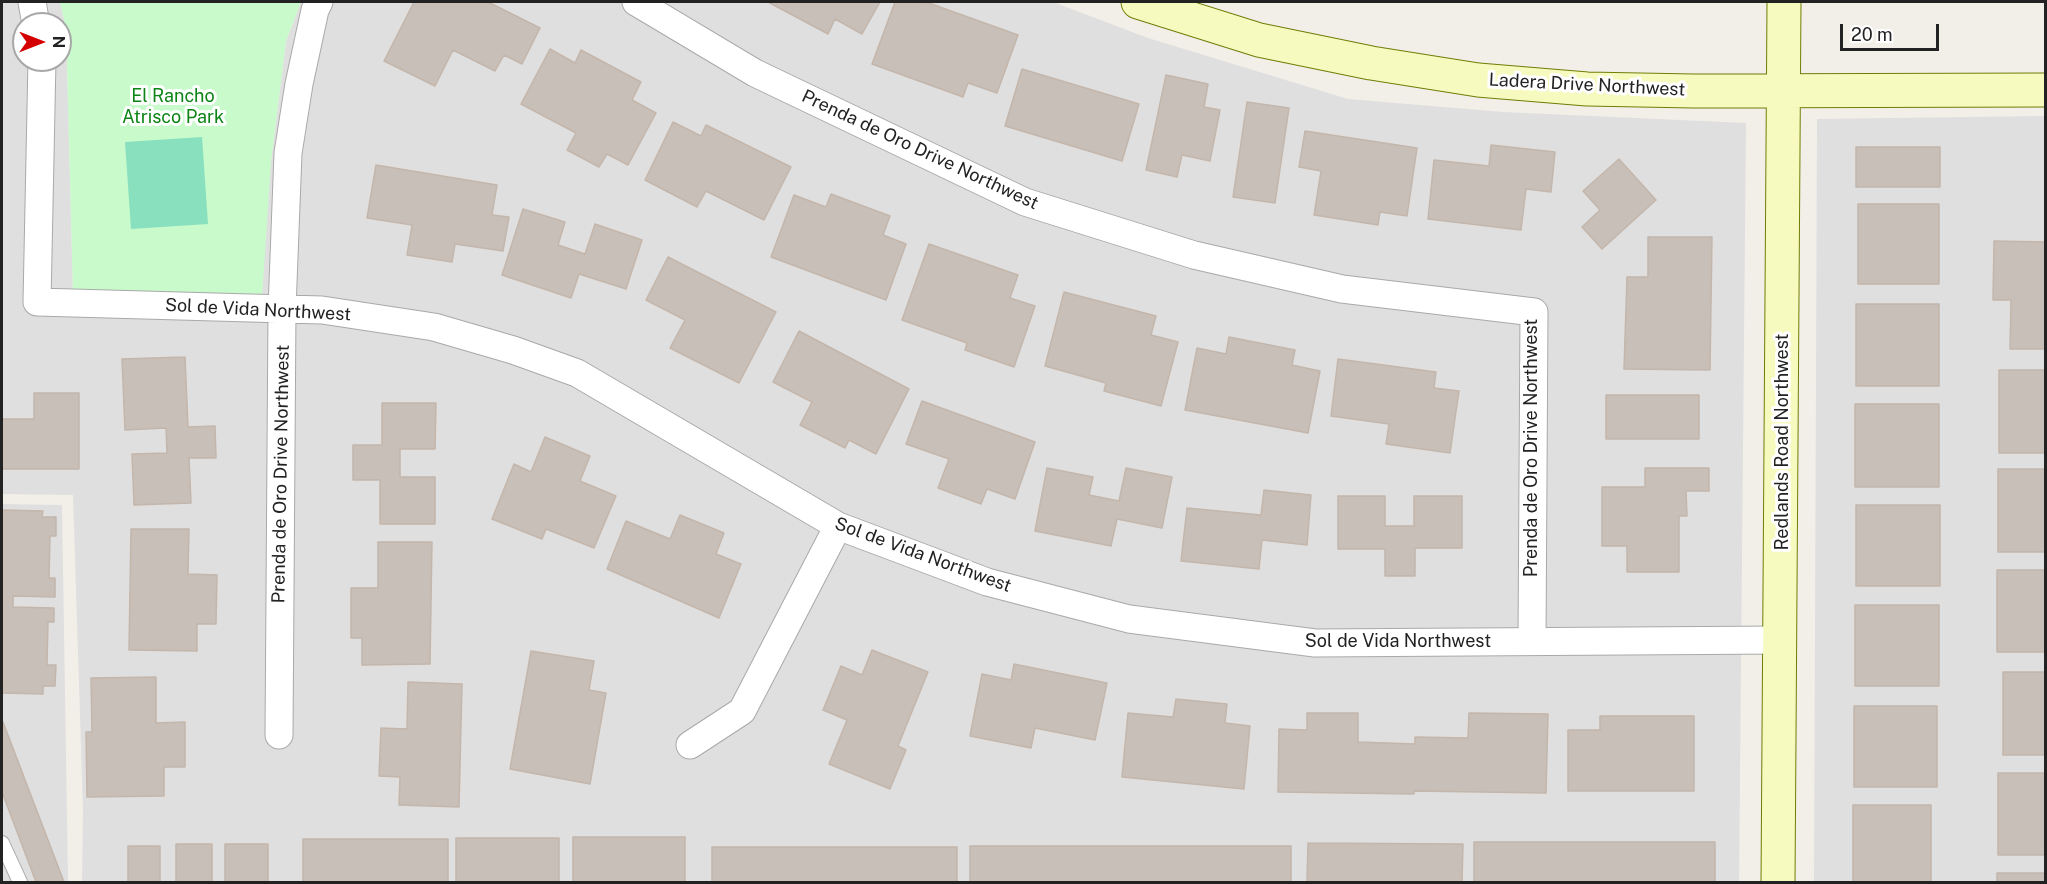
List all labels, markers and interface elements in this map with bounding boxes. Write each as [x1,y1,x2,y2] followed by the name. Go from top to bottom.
[12,12,72,72] north arrow
[1843,12,1942,50] scale bar
[1851,24,1893,45] text: 20 m
[49,36,68,48] text: N
[1488,69,1686,101] street label: Ladera Drive Northwest
[122,85,224,128] park label: El Rancho Atrisco Park
[798,86,1042,214] street label: Prenda de Oro Drive Northwest
[164,294,352,326] street label: Sol de Vida Northwest
[1520,319,1542,577] street label: Prenda de Oro Drive Northwest
[1771,333,1793,551] street label: Redlands Road Northwest
[268,345,294,603] street label: Prenda de Oro Drive Northwest
[832,513,1014,597] street label: Sol de Vida Northwest
[1305,630,1491,652] street label: Sol de Vida Northwest

